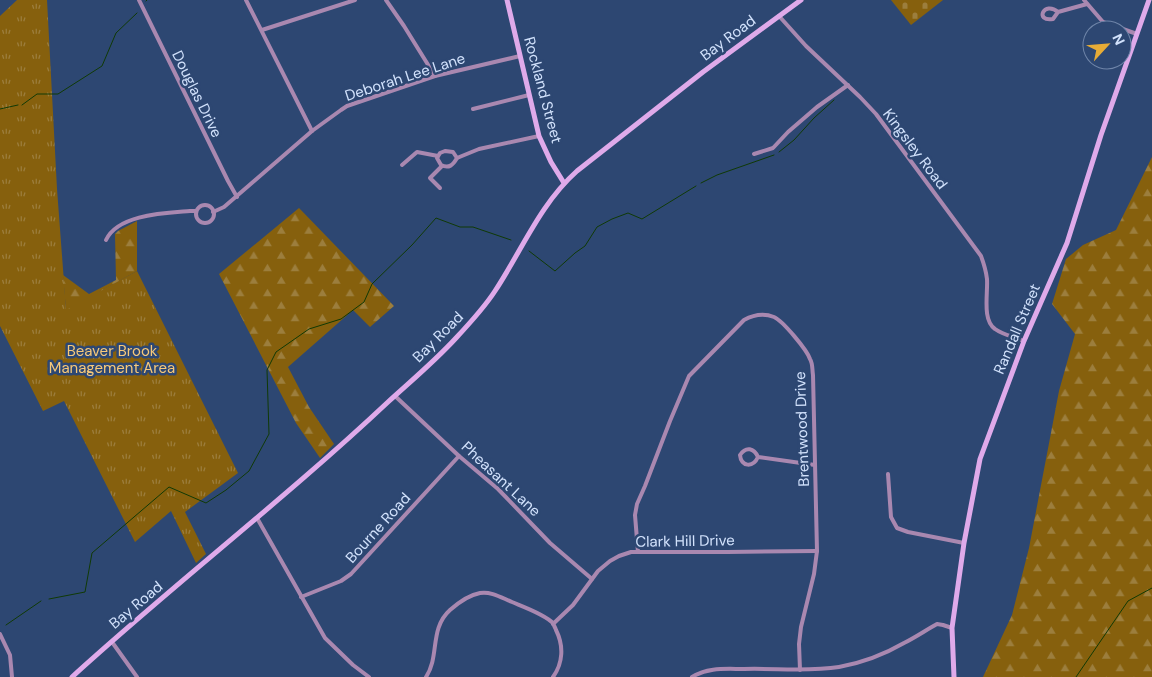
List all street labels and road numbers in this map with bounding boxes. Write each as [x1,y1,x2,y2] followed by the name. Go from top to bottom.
[696,11,760,65] street label: Bay Road
[519,35,567,146] street label: Rockland Street
[167,47,227,141] street label: Douglas Drive
[342,48,468,106] street label: Deborah Lee Lane
[878,105,952,193] street label: Kingsley Road
[989,281,1045,377] street label: Randall Street
[408,307,468,367] street label: Bay Road
[790,371,814,487] street label: Brentwood Drive
[457,437,545,521] street label: Pheasant Lane
[341,489,415,567] street label: Bourne Road
[635,530,735,552] street label: Clark Hill Drive
[105,577,167,633] street label: Bay Road

